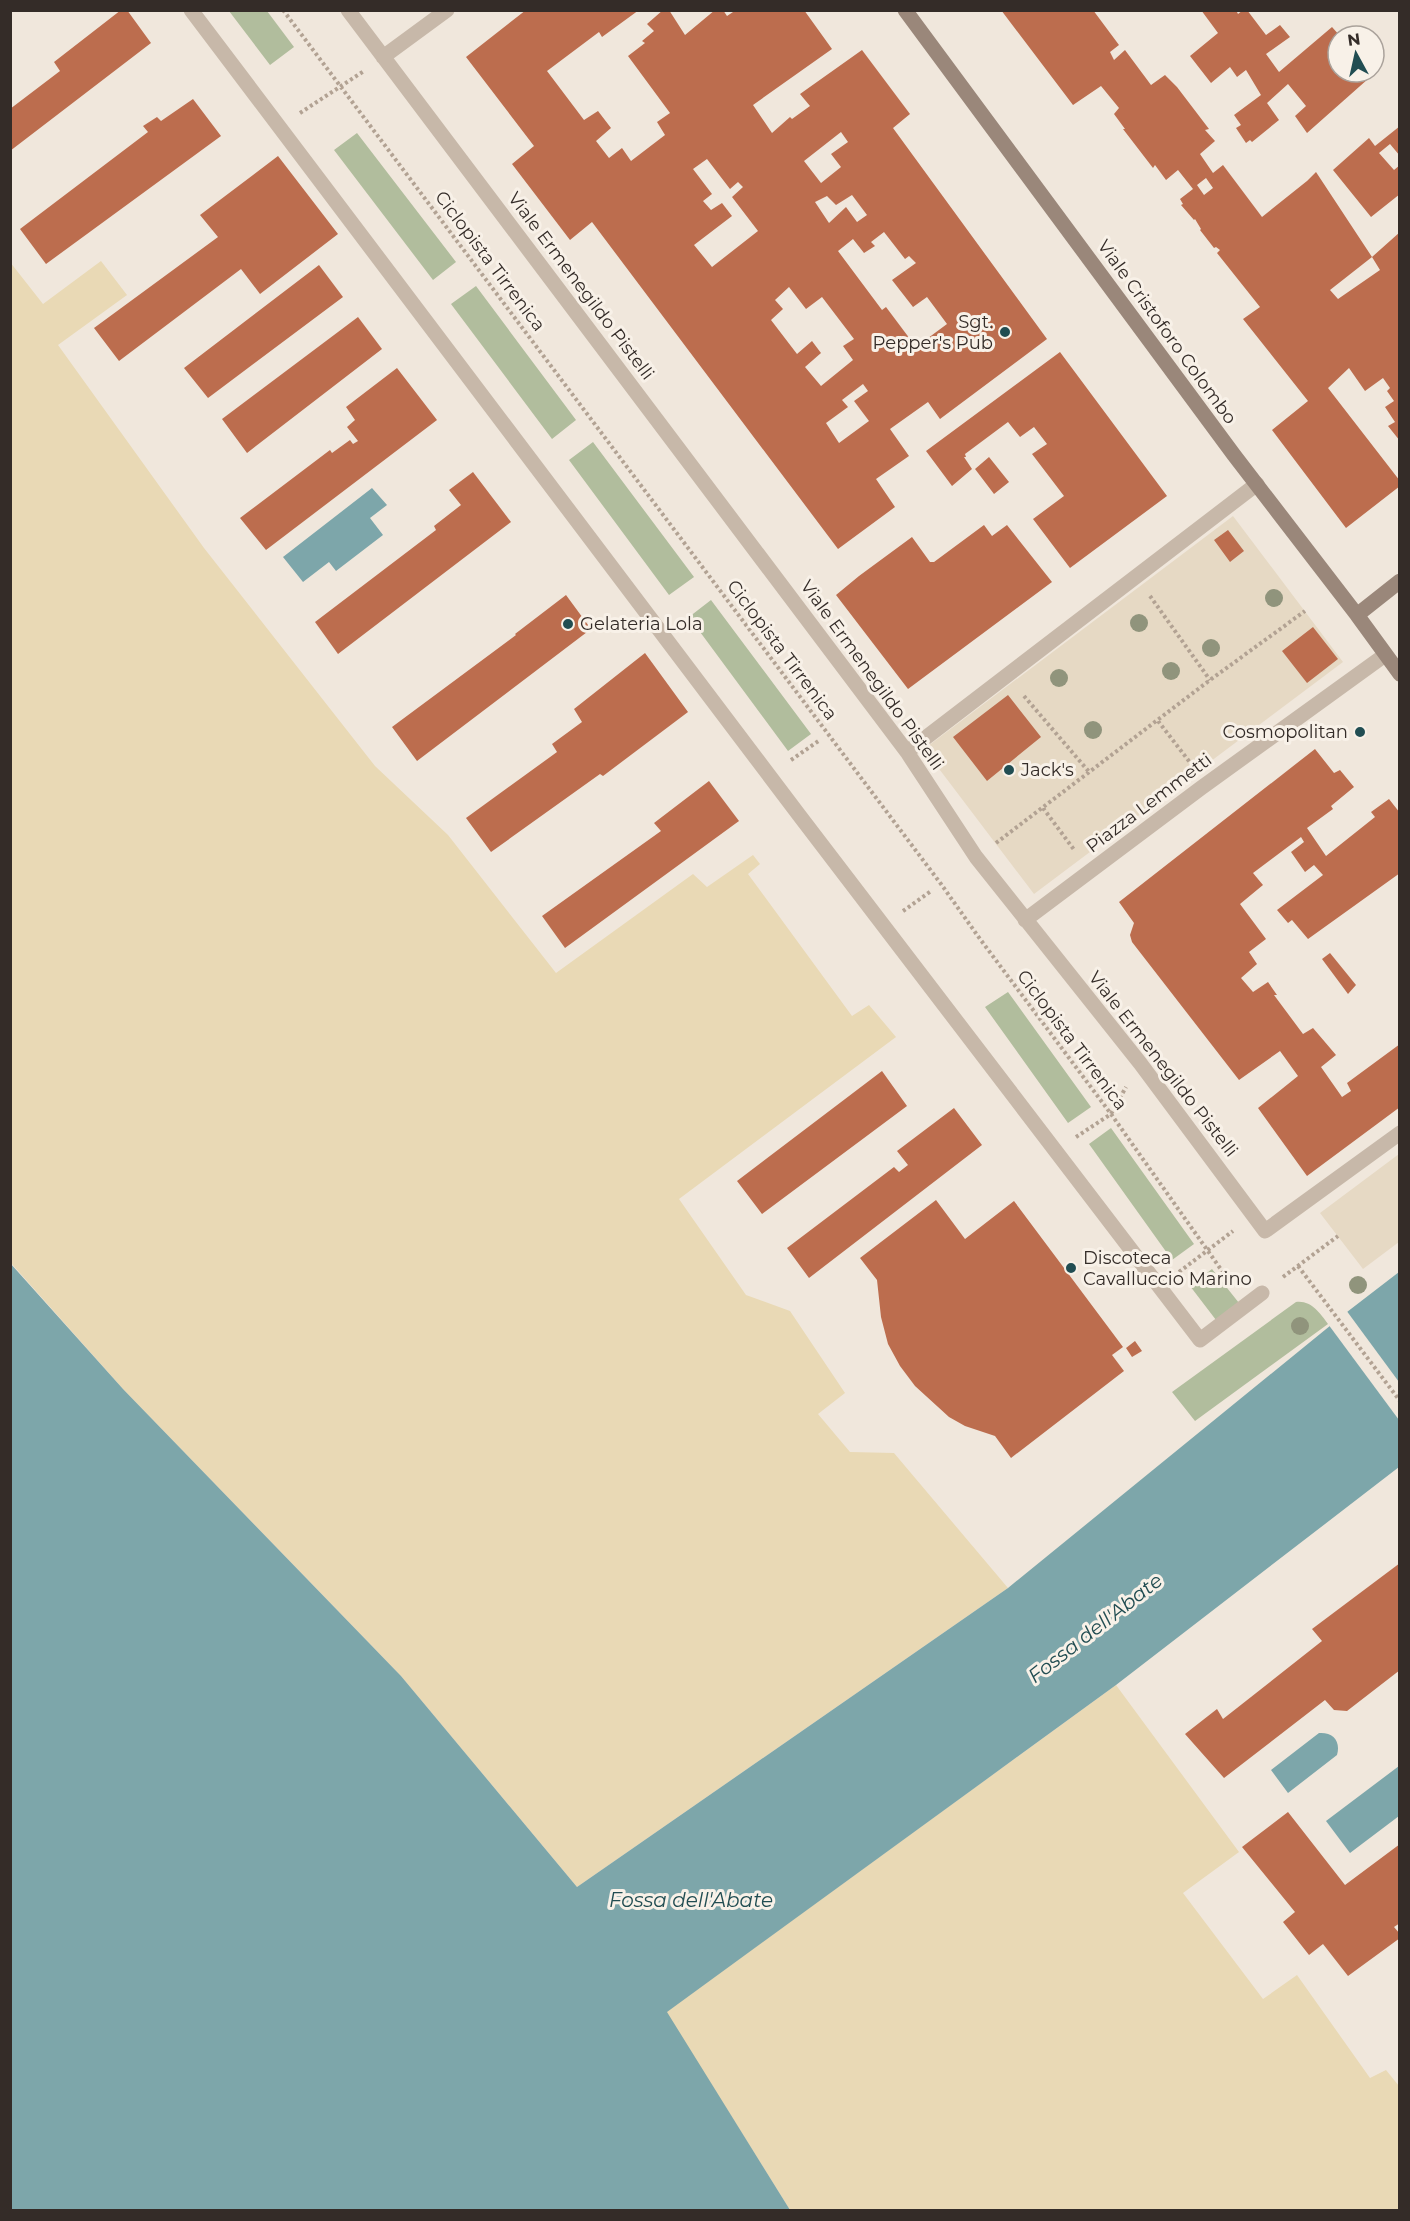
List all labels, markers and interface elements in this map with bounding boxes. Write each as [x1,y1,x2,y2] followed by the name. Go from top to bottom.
[1326,24,1386,84] north arrow
[1346,29,1362,50] text: N
[430,187,550,335] street label: Ciclopista Tirrenica
[503,188,659,384] street label: Viale Ermenegildo Pistelli
[1093,236,1241,428] street label: Viale Cristoforo Colombo
[873,311,993,354] place label: Sgt. Pepper's Pub
[998,325,1012,339] marker: Sgt. Pepper's Pub
[722,576,842,724] street label: Ciclopista Tirrenica
[796,576,948,774] street label: Viale Ermenegildo Pistelli
[580,613,703,635] place label: Gelateria Lola
[561,617,575,631] marker: Gelateria Lola
[1222,721,1348,743] place label: Cosmopolitan
[1353,725,1367,739] marker: Cosmopolitan
[1082,749,1216,857] street label: Piazza Lemmetti
[1020,759,1074,781] place label: Jack's
[1002,763,1016,777] marker: Jack's
[1012,966,1132,1114] street label: Ciclopista Tirrenica
[1084,967,1242,1161] street label: Viale Ermenegildo Pistelli
[1083,1247,1252,1290] place label: Discoteca Cavalluccio Marino
[1064,1261,1078,1275] marker: Discoteca Cavalluccio Marino
[1023,1568,1167,1688] water label: Fossa dell'Abate
[609,1888,773,1912] water label: Fossa dell'Abate

